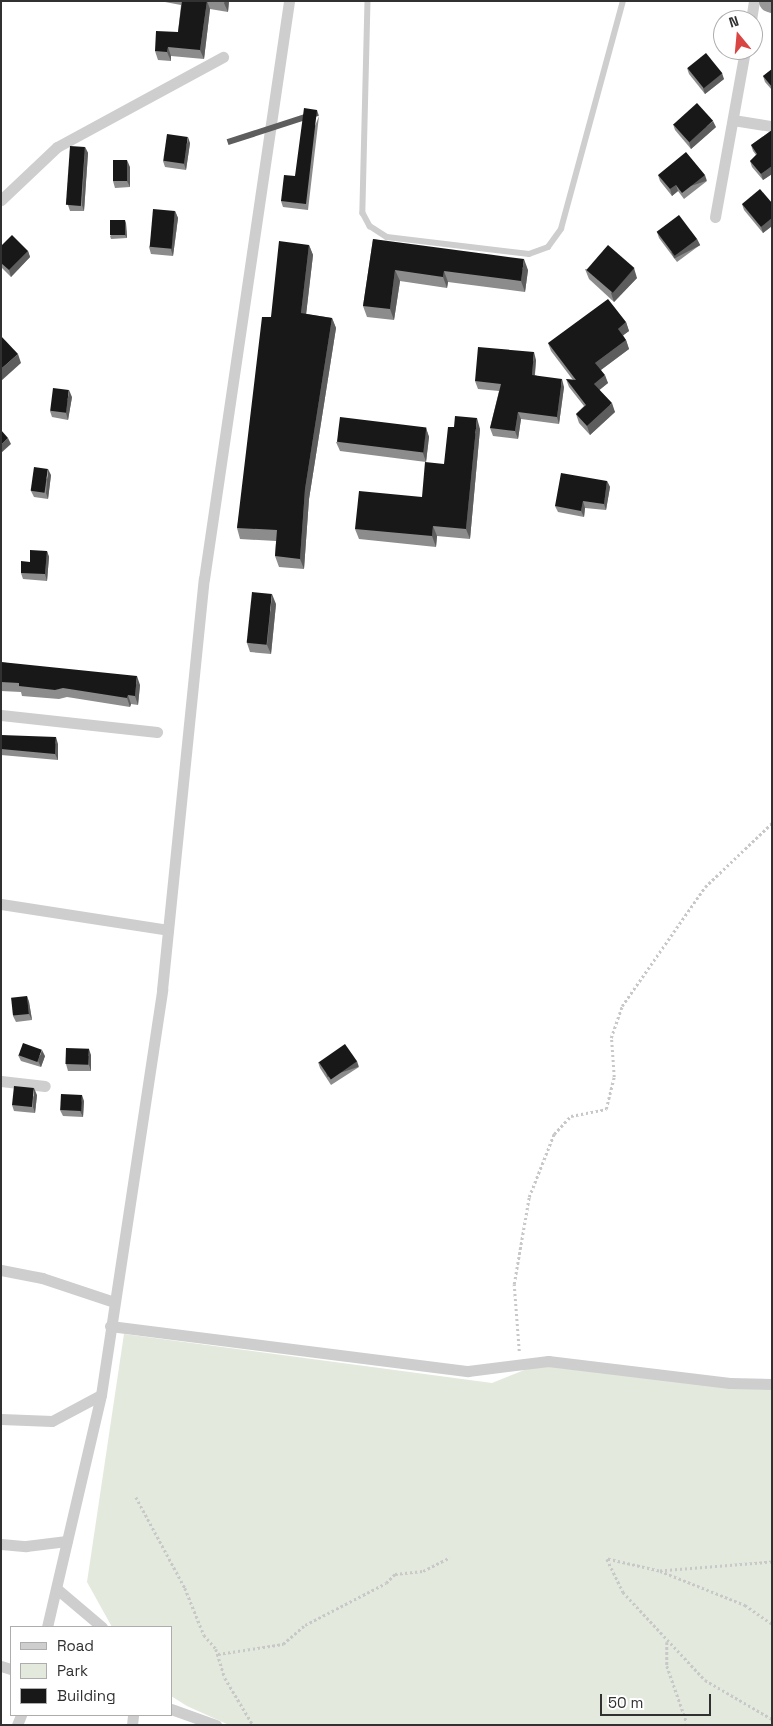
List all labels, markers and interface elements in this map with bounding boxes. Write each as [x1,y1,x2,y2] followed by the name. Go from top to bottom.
[713,10,763,60] north arrow
[727,12,741,32] text: N
[10,1626,172,1716] legend
[57,1636,94,1655] text: Road
[57,1661,88,1680] text: Park
[603,1684,714,1716] scale bar
[57,1686,116,1705] text: Building
[608,1693,643,1712] text: 50 m

